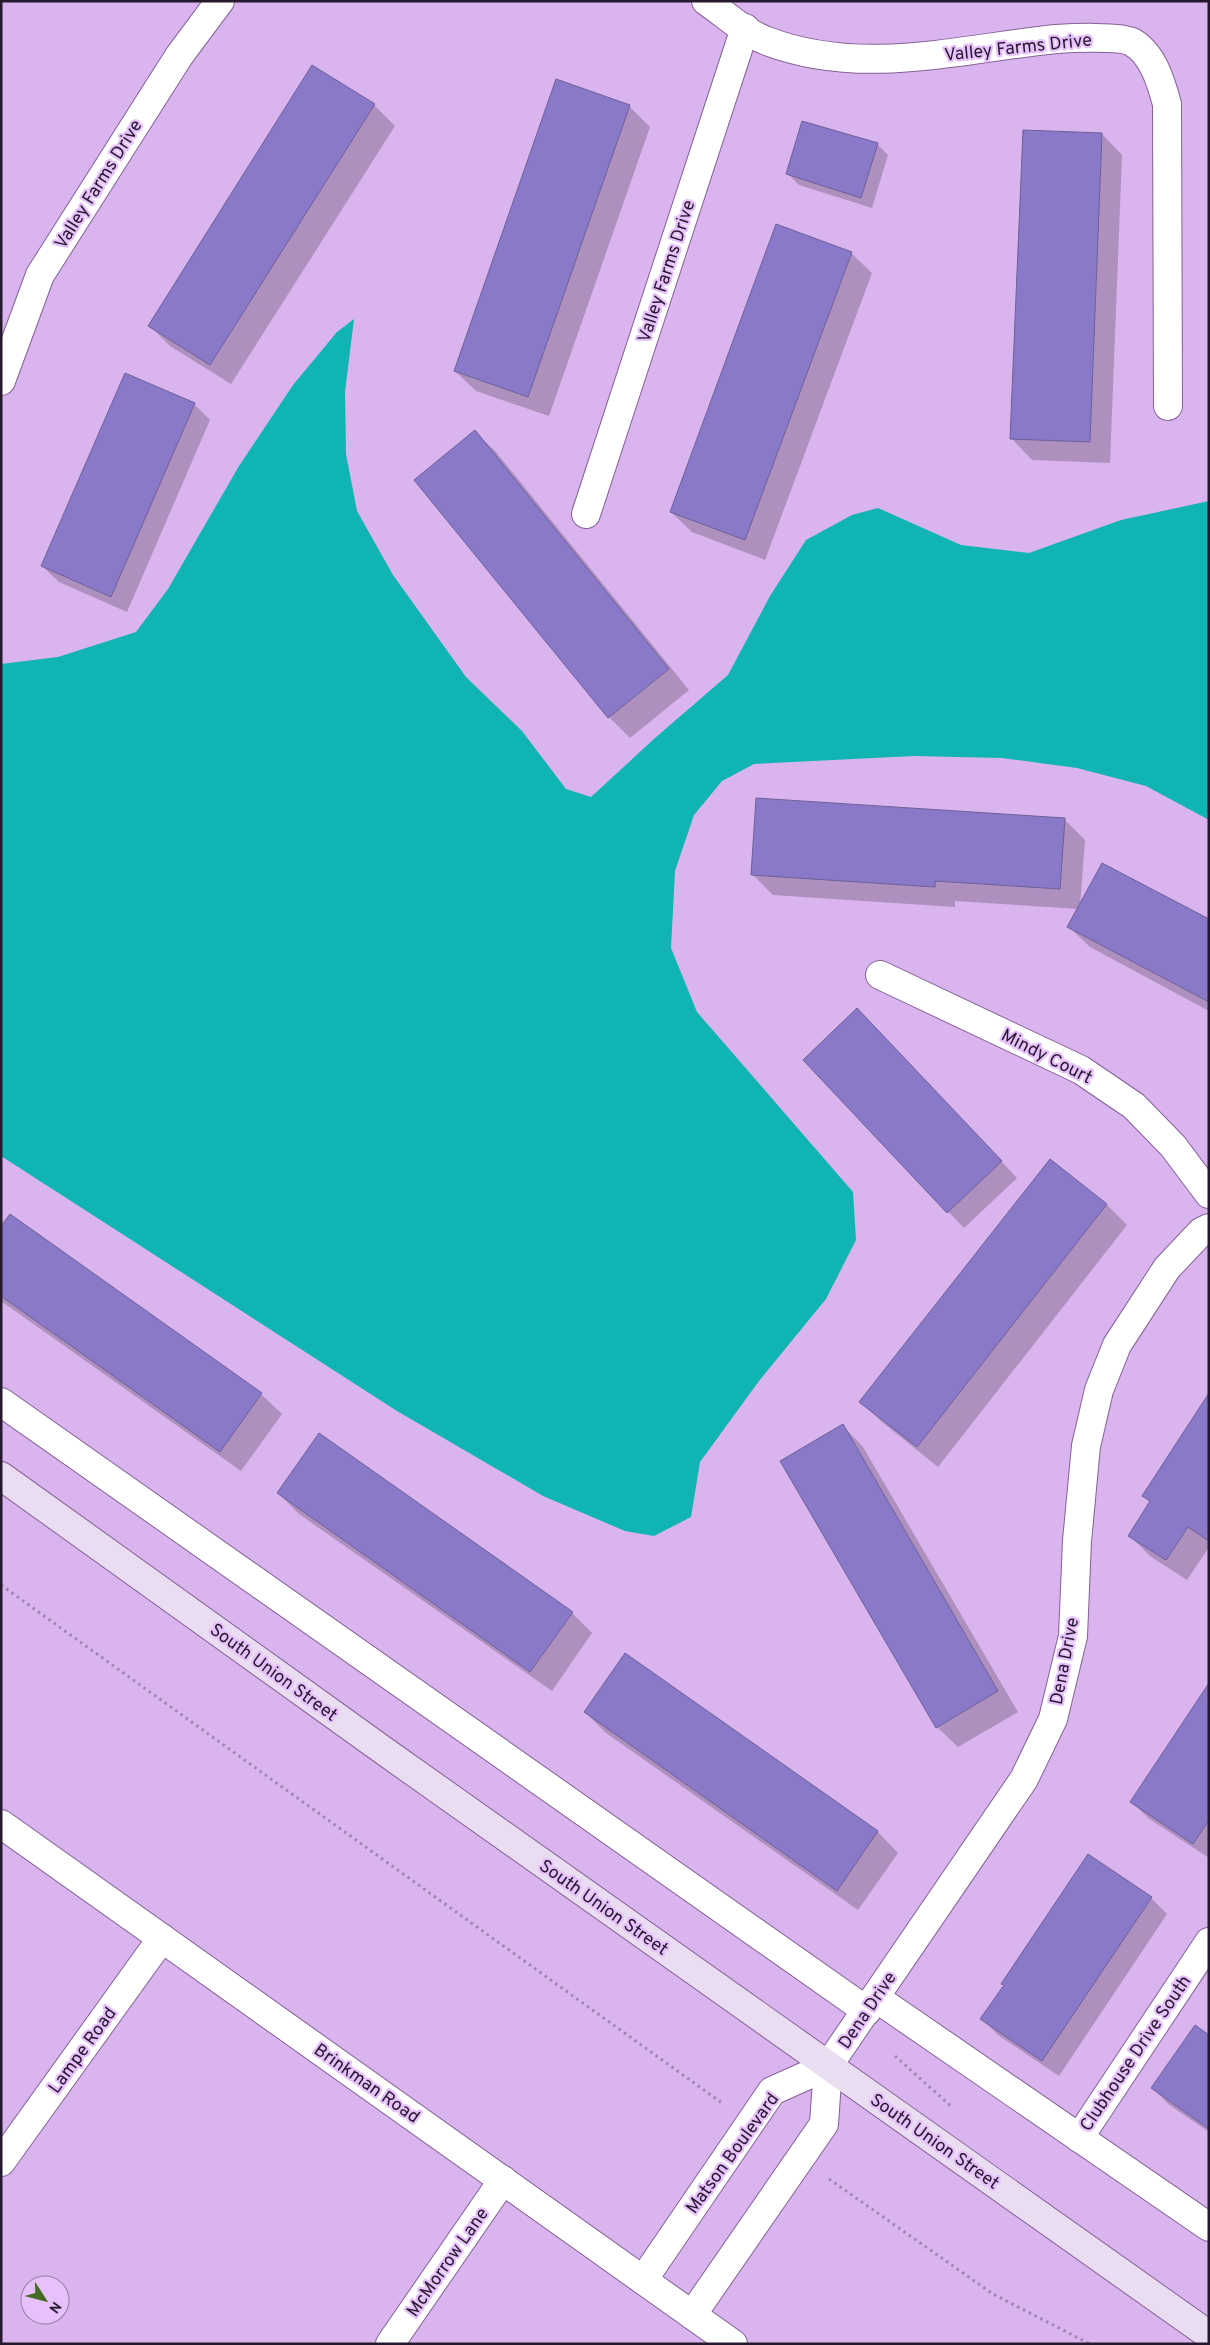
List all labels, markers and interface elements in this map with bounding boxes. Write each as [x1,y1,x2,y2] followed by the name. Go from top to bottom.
[943,29,1093,68] street label: Valley Farms Drive
[50,116,148,254] street label: Valley Farms Drive
[634,197,701,346] street label: Valley Farms Drive
[997,1025,1096,1090] street label: Mindy Court
[1046,1616,1085,1707] street label: Dena Drive
[205,1619,342,1727] street label: South Union Street
[534,1855,672,1961] street label: South Union Street
[834,1968,903,2054] street label: Dena Drive
[1075,1971,1197,2136] street label: Clubhouse Drive South
[44,2003,122,2099] street label: Lampe Road
[309,2039,424,2129] street label: Brinkman Road
[682,2089,785,2219] street label: Matson Boulevard
[865,2089,1003,2195] street label: South Union Street
[402,2204,494,2322] street label: McMorrow Lane
[20,2275,70,2325] north arrow
[44,2298,64,2316] text: N

